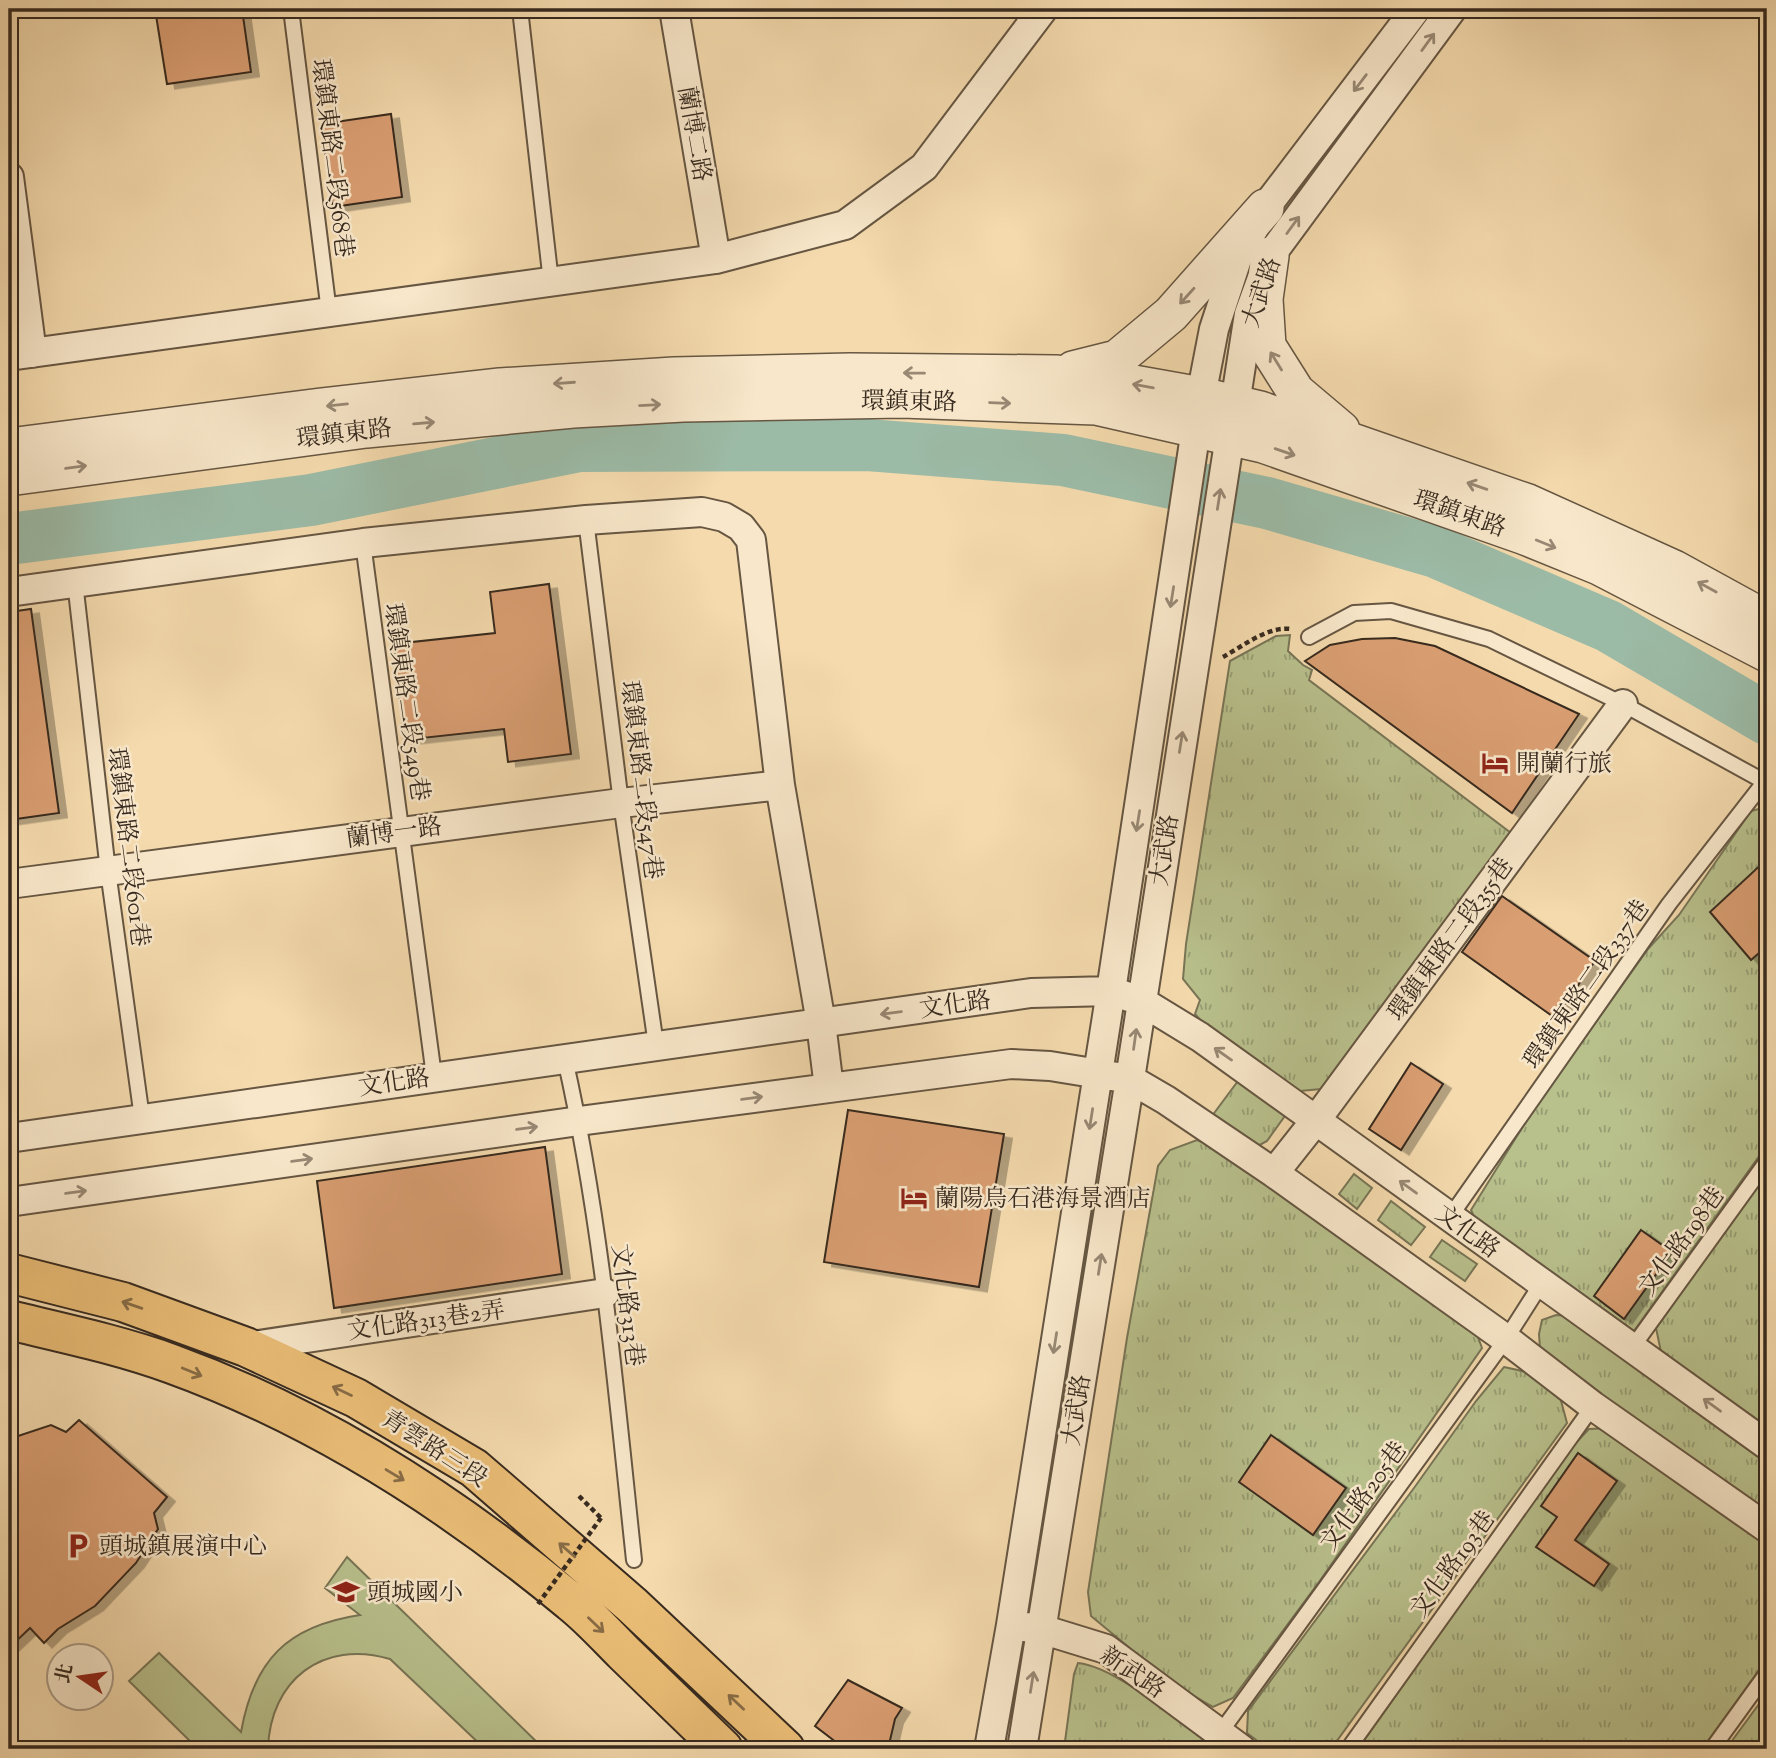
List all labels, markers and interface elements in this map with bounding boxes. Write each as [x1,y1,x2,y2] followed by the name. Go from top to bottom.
[1420,33,1435,52] one-way arrow
[302,57,360,260] street label: 環鎮東路二段568巷
[1352,73,1367,91] one-way arrow
[668,84,718,185] street label: 蘭博二路
[1285,216,1300,235] one-way arrow
[1235,253,1291,332] street label: 大武路
[1179,287,1196,304] one-way arrow
[1269,352,1283,372] one-way arrow
[902,366,925,380] one-way arrow
[553,377,576,390] one-way arrow
[1132,379,1155,392] one-way arrow
[861,385,957,421] street label: 環鎮東路
[988,396,1011,409] one-way arrow
[327,398,349,411] one-way arrow
[638,398,661,411] one-way arrow
[295,412,394,458] street label: 環鎮東路
[412,417,434,430] one-way arrow
[1274,447,1296,459] one-way arrow
[64,461,87,474] one-way arrow
[1466,479,1488,492] one-way arrow
[1408,483,1510,547] street label: 環鎮東路
[1213,488,1226,511] one-way arrow
[1535,539,1556,552] one-way arrow
[1698,580,1718,594] one-way arrow
[1165,585,1178,607] one-way arrow
[374,601,436,804] street label: 環鎮東路二段549巷
[611,679,669,882] street label: 環鎮東路二段547巷
[1175,731,1188,753] one-way arrow
[98,746,156,949] street label: 環鎮東路二段601巷
[1480,748,1510,778] hotel icon: 開蘭行旅
[1516,748,1612,782] place label: 開蘭行旅
[344,810,444,857] street label: 蘭博一路
[1131,810,1144,832] one-way arrow
[1144,812,1188,889] street label: 大武路
[1381,852,1522,1029] street label: 環鎮東路二段355巷
[1517,894,1659,1077] street label: 環鎮東路二段337巷
[917,984,993,1028] street label: 文化路
[880,1007,903,1020] one-way arrow
[1129,1028,1142,1051] one-way arrow
[1214,1046,1233,1061] one-way arrow
[356,1062,432,1106] street label: 文化路
[740,1091,763,1104] one-way arrow
[1084,1107,1097,1130] one-way arrow
[515,1122,538,1135] one-way arrow
[290,1153,312,1166] one-way arrow
[1399,1179,1418,1194] one-way arrow
[1631,1181,1734,1304] street label: 文化路198巷
[899,1183,929,1213] hotel icon: 蘭陽烏石港海景酒店
[935,1183,1151,1217] place label: 蘭陽烏石港海景酒店
[64,1185,87,1198] one-way arrow
[1428,1198,1506,1268] street label: 文化路
[602,1242,650,1369] street label: 文化路313巷
[1094,1253,1107,1276] one-way arrow
[345,1294,507,1350] street label: 文化路313巷2弄
[121,1298,143,1311] one-way arrow
[1048,1332,1061,1354] one-way arrow
[181,1367,202,1380] one-way arrow
[1056,1372,1100,1449] street label: 大武路
[332,1384,353,1397] one-way arrow
[1703,1398,1722,1412] one-way arrow
[374,1403,493,1497] street label: 青雲路三段
[1313,1435,1416,1559] street label: 文化路205巷
[384,1468,404,1482] one-way arrow
[1403,1505,1504,1626] street label: 文化路193巷
[63,1531,93,1561] parking icon: 頭城鎮展演中心
[99,1531,267,1565] place label: 頭城鎮展演中心
[559,1542,577,1558] one-way arrow
[331,1577,361,1607] school or university icon: 頭城國小
[367,1577,463,1611] place label: 頭城國小
[587,1617,604,1634] one-way arrow
[1093,1639,1171,1708] street label: 新武路
[46,1642,116,1712] north arrow
[51,1661,81,1686] text: 北
[1026,1671,1039,1694] one-way arrow
[728,1694,745,1711] one-way arrow

